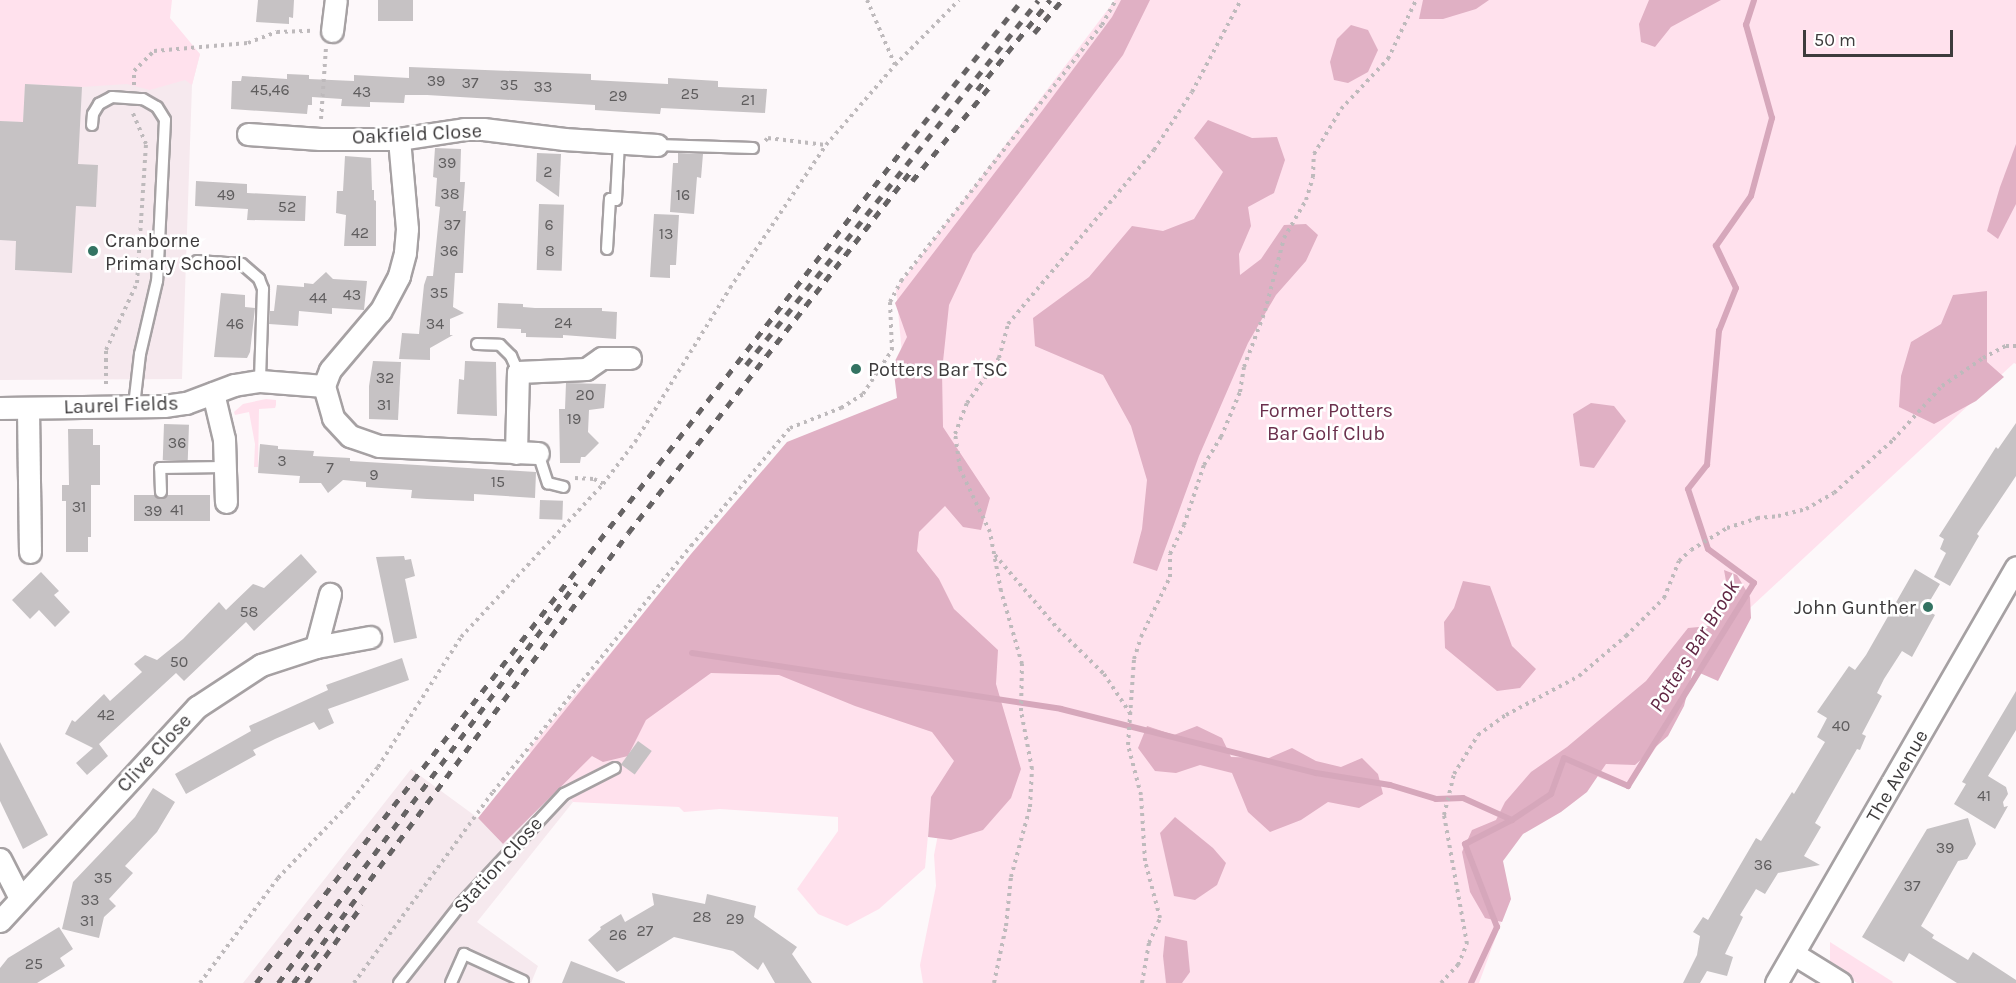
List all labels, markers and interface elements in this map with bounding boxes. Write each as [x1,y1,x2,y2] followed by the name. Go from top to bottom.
[1806,18,1956,56] scale bar
[1814,29,1856,51] text: 50 m
[427,71,445,91] house number: 39
[462,73,478,93] house number: 37
[500,75,518,95] house number: 35
[534,77,552,97] house number: 33
[250,80,290,100] house number: 45,46
[353,82,371,102] house number: 43
[681,84,699,104] house number: 25
[609,86,627,106] house number: 29
[741,90,755,110] house number: 21
[351,119,483,149] street label: Oakfield Close
[438,153,456,173] house number: 39
[543,162,553,182] house number: 2
[440,184,460,204] house number: 38
[217,185,235,205] house number: 49
[676,185,690,205] house number: 16
[278,197,296,217] house number: 52
[444,215,460,235] house number: 37
[544,215,554,235] house number: 6
[351,223,369,243] house number: 42
[659,224,673,244] house number: 13
[105,228,242,275] place label: Cranborne Primary School
[440,241,458,261] house number: 36
[545,241,555,261] house number: 8
[86,244,100,258] marker: Cranborne Primary School
[430,283,448,303] house number: 35
[343,285,361,305] house number: 43
[309,288,327,308] house number: 44
[554,313,572,333] house number: 24
[226,314,244,334] house number: 46
[426,314,444,334] house number: 34
[868,357,1008,381] place label: Potters Bar TSC
[849,362,863,376] marker: Potters Bar TSC
[376,368,394,388] house number: 32
[576,385,594,405] house number: 20
[63,391,179,419] street label: Laurel Fields
[377,395,391,415] house number: 31
[1259,399,1393,446] park label: Former Potters Bar Golf Club
[567,409,581,429] house number: 19
[168,433,186,453] house number: 36
[277,451,287,471] house number: 3
[326,458,334,478] house number: 7
[369,465,379,485] house number: 9
[491,472,505,492] house number: 15
[72,497,86,517] house number: 31
[170,500,184,520] house number: 41
[144,501,162,521] house number: 39
[1643,575,1745,717] water label: Potters Bar Brook
[1794,595,1916,619] place label: John Gunther
[1921,600,1935,614] marker: John Gunther
[240,602,258,622] house number: 58
[170,652,188,672] house number: 50
[97,705,115,725] house number: 42
[112,709,196,797] street label: Clive Close
[1832,716,1850,736] house number: 40
[1861,725,1933,827] street label: The Avenue
[1977,786,1991,806] house number: 41
[448,812,548,918] street label: Station Close
[1936,838,1954,858] house number: 39
[1754,855,1772,875] house number: 36
[94,868,112,888] house number: 35
[1904,876,1920,896] house number: 37
[81,890,99,910] house number: 33
[692,907,712,927] house number: 28
[726,909,744,929] house number: 29
[80,911,94,931] house number: 31
[637,921,653,941] house number: 27
[609,925,627,945] house number: 26
[25,954,43,974] house number: 25

